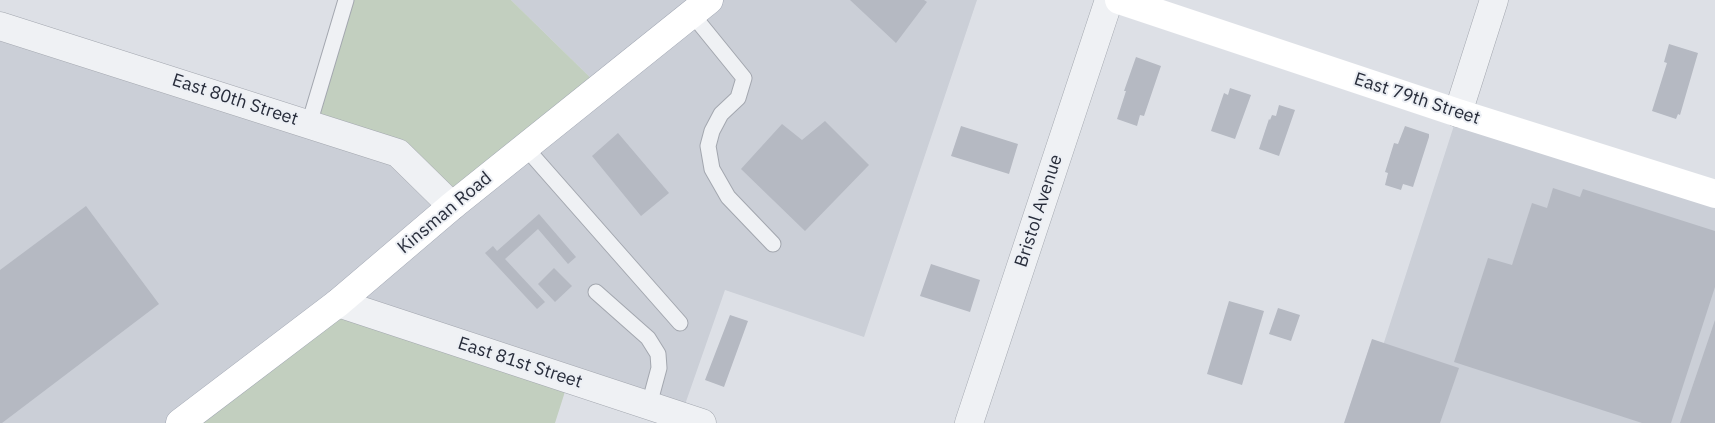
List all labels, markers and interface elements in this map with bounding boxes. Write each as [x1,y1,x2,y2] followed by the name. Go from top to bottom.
[1351,68,1483,130] street label: East 79th Street
[169,69,301,131] street label: East 80th Street
[1011,152,1067,270] street label: Bristol Avenue
[394,167,496,259] street label: Kinsman Road
[455,333,585,393] street label: East 81st Street

